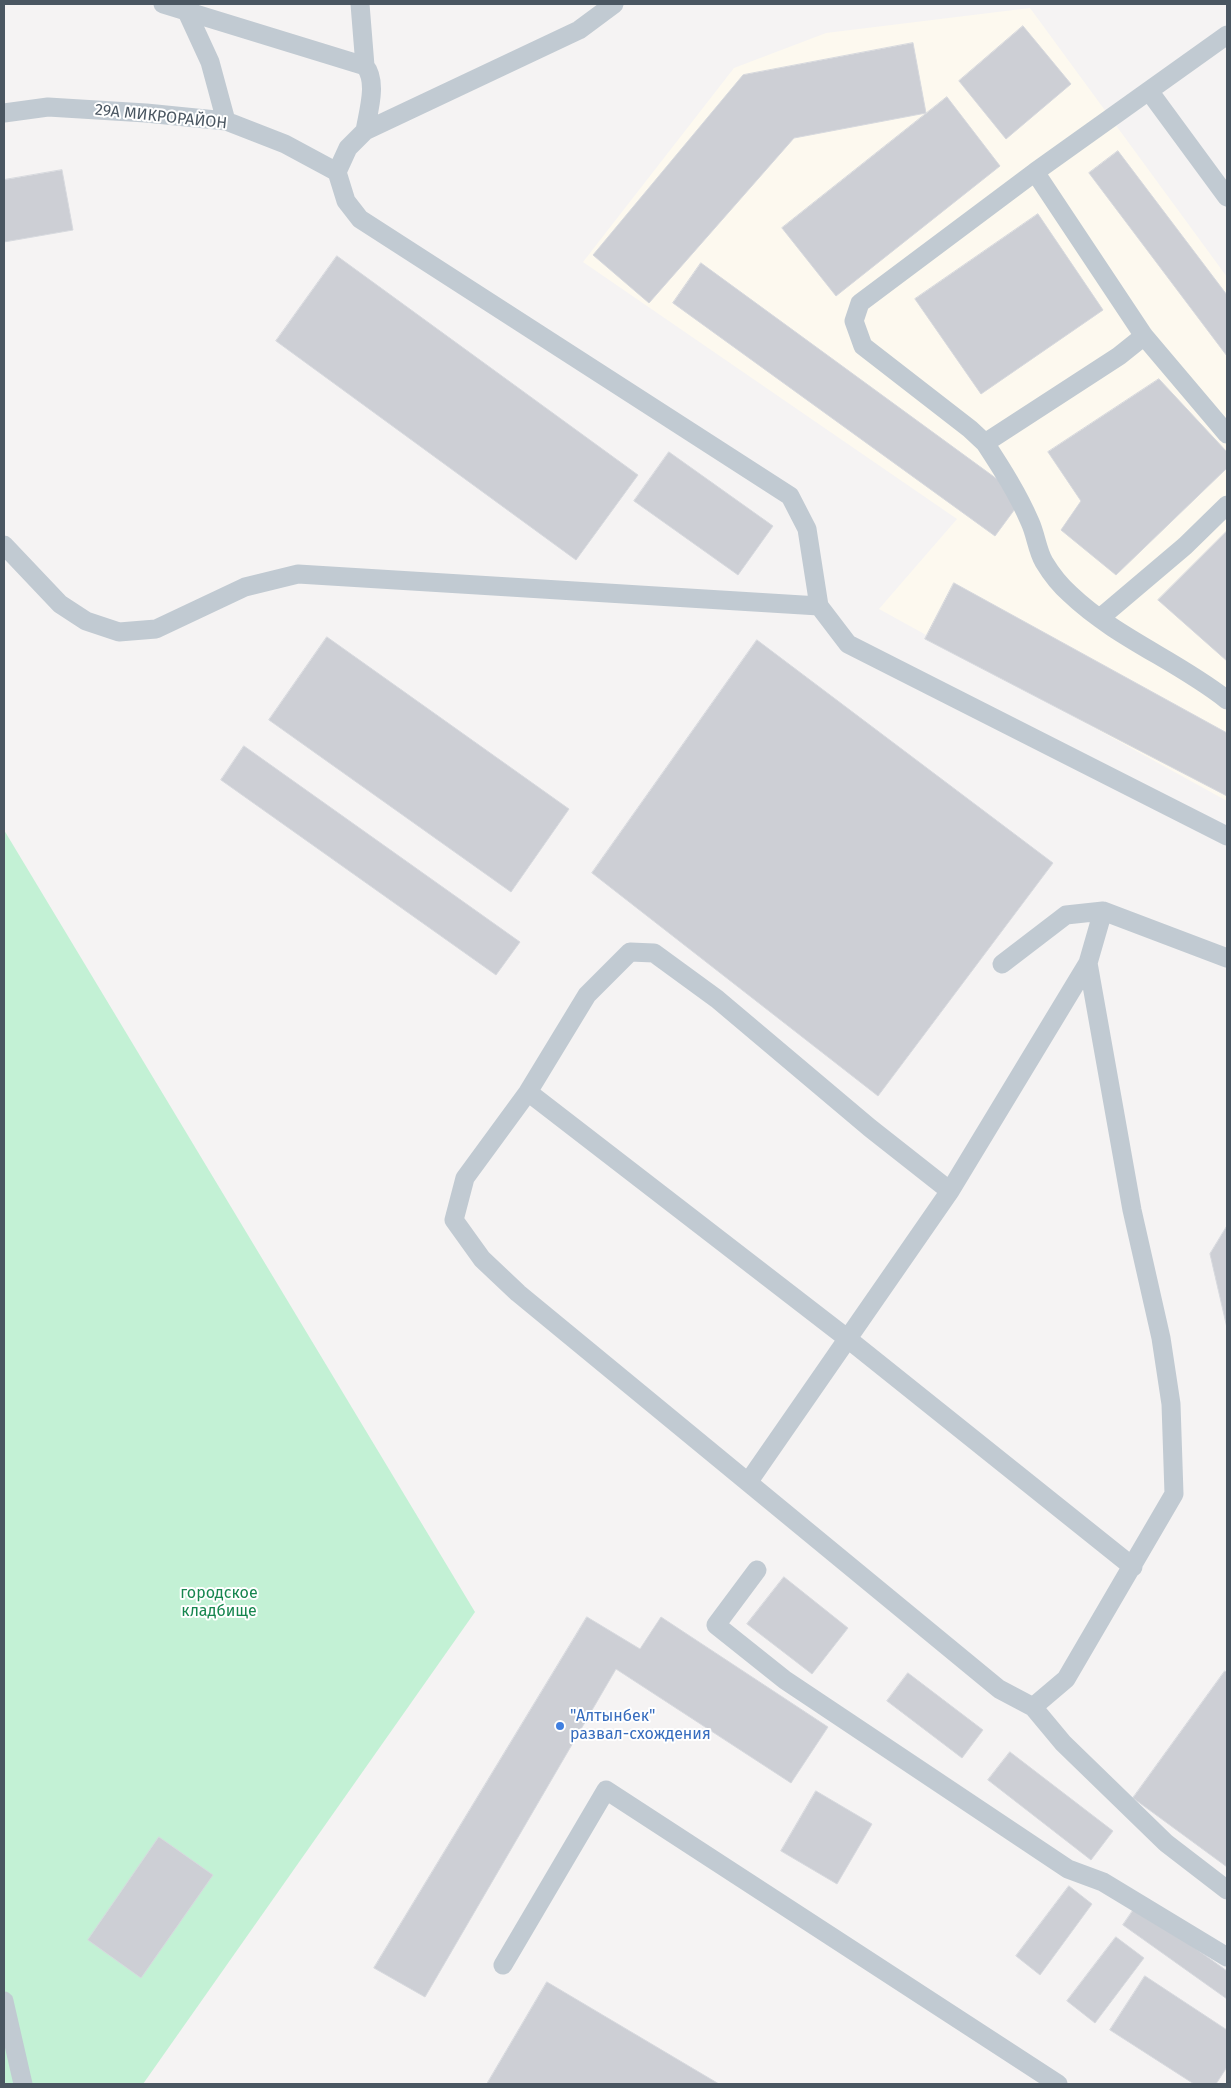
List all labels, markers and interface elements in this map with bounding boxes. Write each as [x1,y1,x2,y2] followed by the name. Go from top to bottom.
[94,101,228,133] street label: 29А МИКРОРАЙОН
[180,1584,258,1622] park label: городское кладбище
[570,1707,711,1745] place label: "Алтынбек" развал-схождения
[554,1720,566,1732] marker: "Алтынбек" развал-схождения

